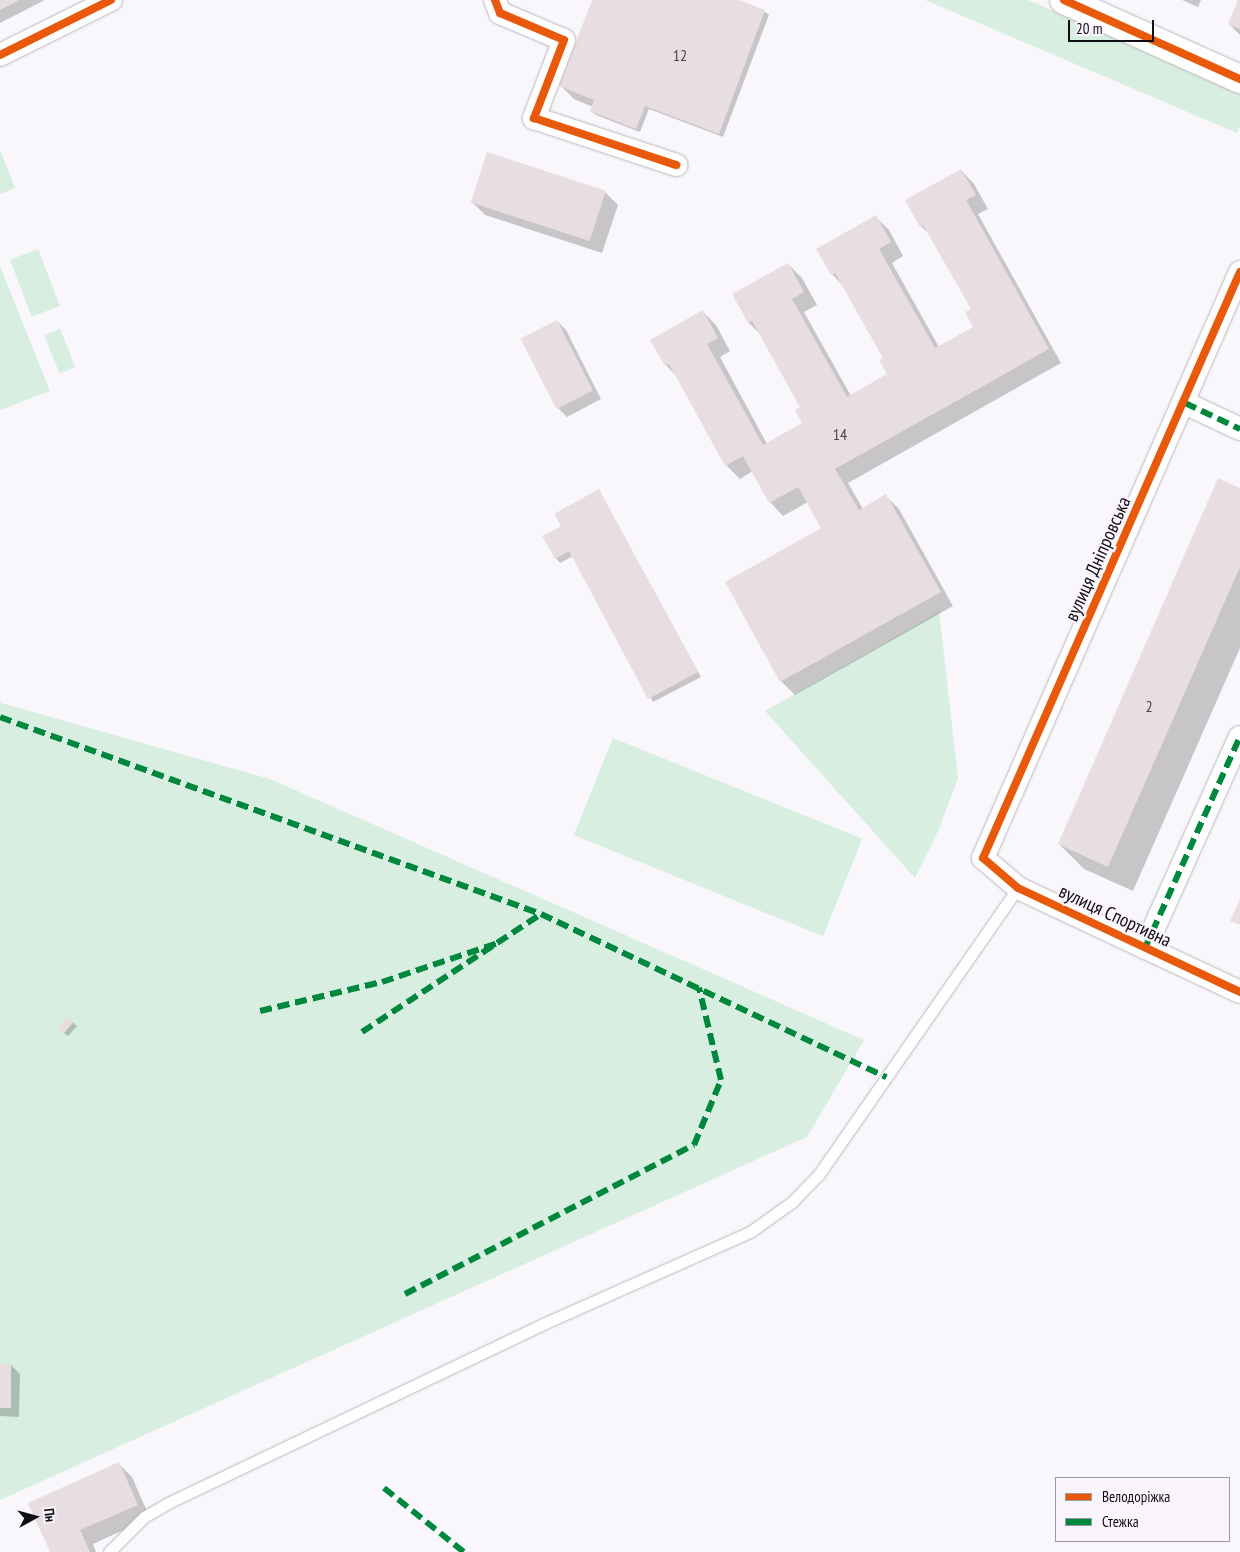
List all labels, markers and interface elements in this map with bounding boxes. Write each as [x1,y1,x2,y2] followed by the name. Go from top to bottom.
[1070,10,1156,42] scale bar
[1076,19,1102,38] text: 20 m
[673,45,687,65] house number: 12
[833,424,847,444] house number: 14
[1060,493,1136,625] street label: вулиця Дніпровська
[1145,696,1153,716] house number: 2
[1055,880,1175,952] street label: вулиця Спортивна
[1055,1477,1230,1542] legend
[1102,1487,1170,1506] text: Велодоріжка
[10,1492,60,1542] north arrow
[40,1507,60,1523] text: Пн
[1102,1512,1139,1531] text: Стежка

